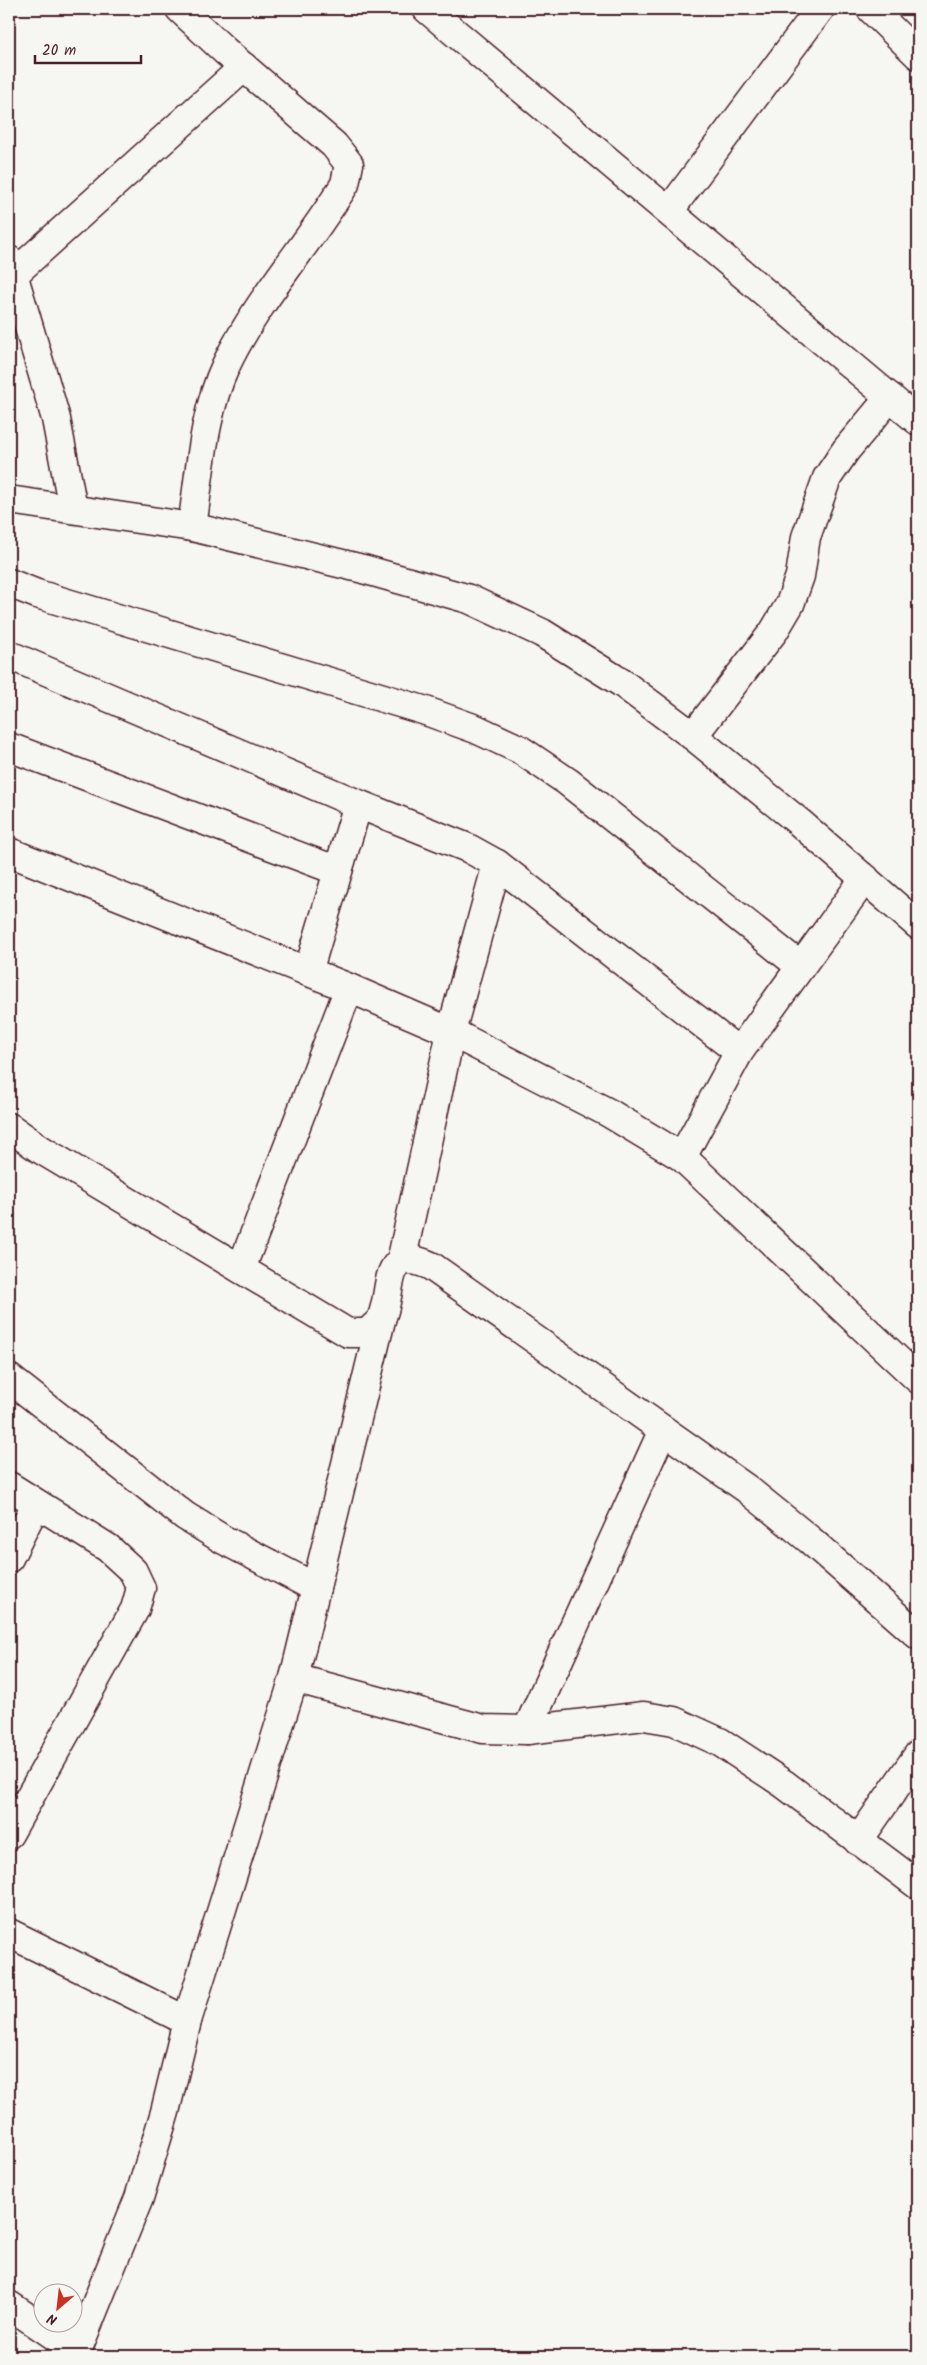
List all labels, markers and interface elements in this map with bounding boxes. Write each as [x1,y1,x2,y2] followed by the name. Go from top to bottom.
[35,32,141,64] scale bar
[42,39,76,63] text: 20 m
[32,2282,82,2332] north arrow
[43,2307,61,2330] text: N

